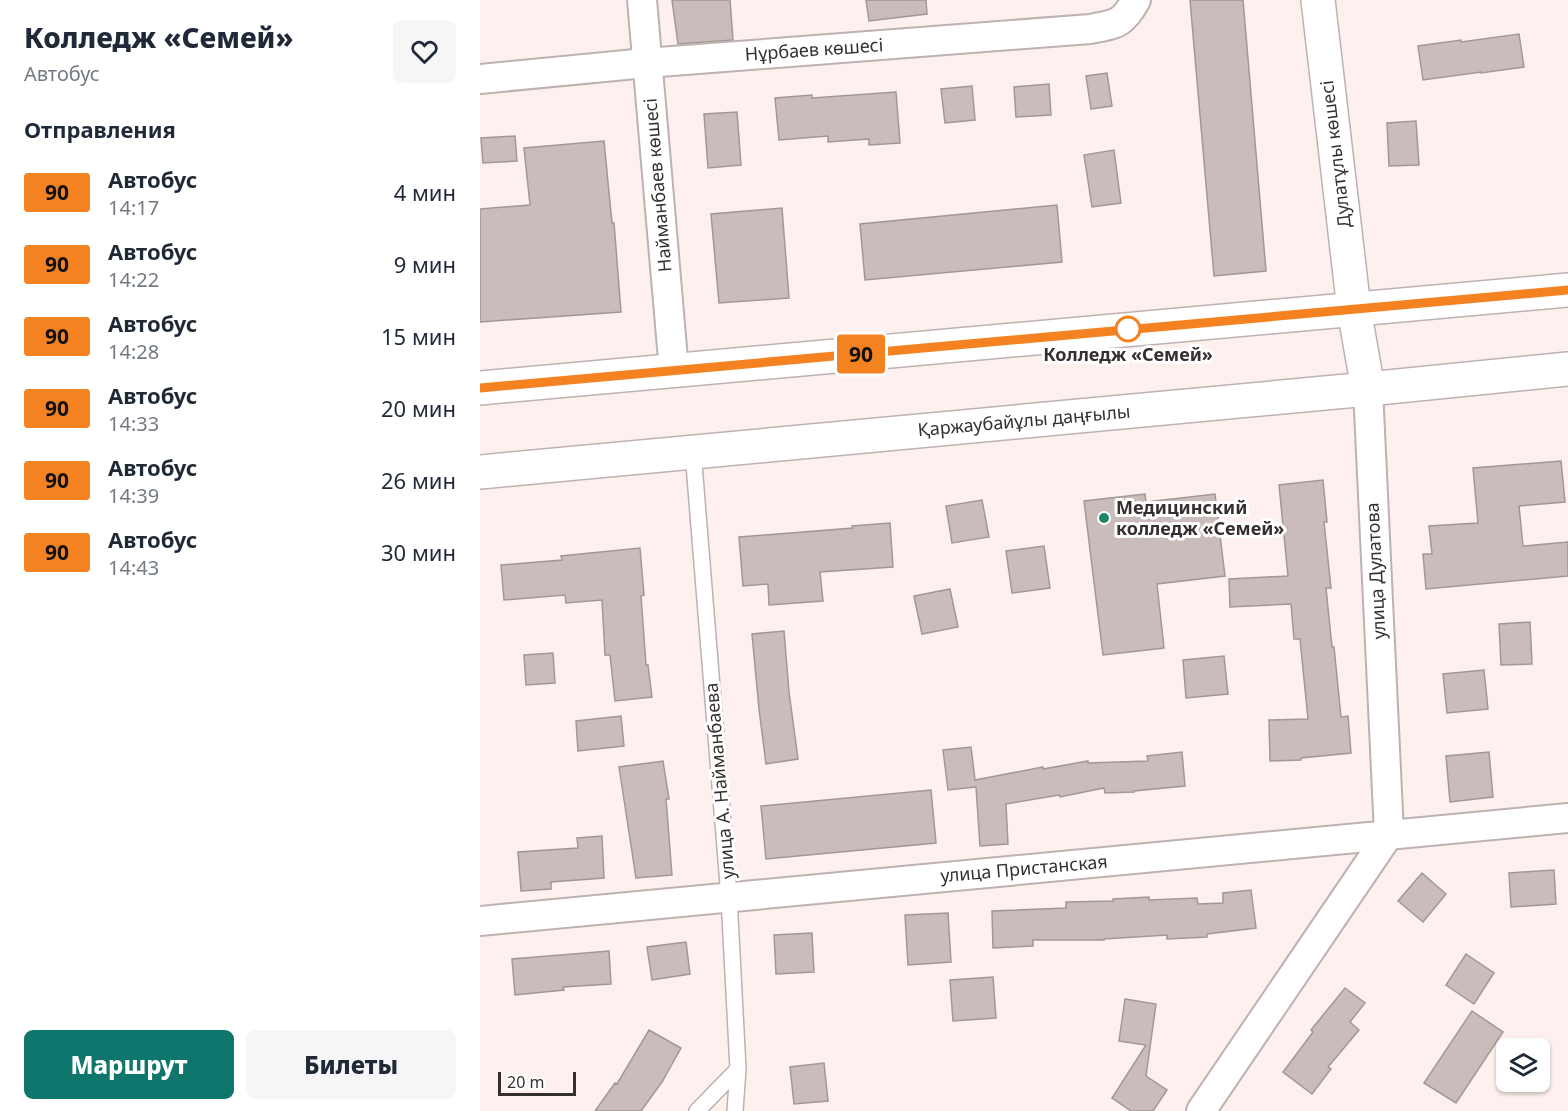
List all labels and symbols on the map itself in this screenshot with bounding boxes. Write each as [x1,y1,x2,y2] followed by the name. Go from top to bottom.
[744,32,884,66] street label: Нұрбаев көшесі
[1314,79,1356,229] street label: Дулатұлы көшесі
[637,97,677,273] street label: Найманбаев көшесі
[1115,316,1141,342] marker: Колледж «Семей»
[834,334,888,374] line badge: 90
[1043,342,1213,366] place label: Колледж «Семей»
[917,399,1131,441] street label: Қаржаубайұлы даңғылы
[1116,495,1284,540] place label: Медицинский колледж «Семей»
[1359,502,1391,640] street label: улица Дулатова
[1097,511,1111,525] marker: Медицинский колледж «Семей»
[698,682,740,880] street label: улица А. Найманбаева
[939,849,1109,887] street label: улица Пристанская
[498,1069,576,1096] scale bar

